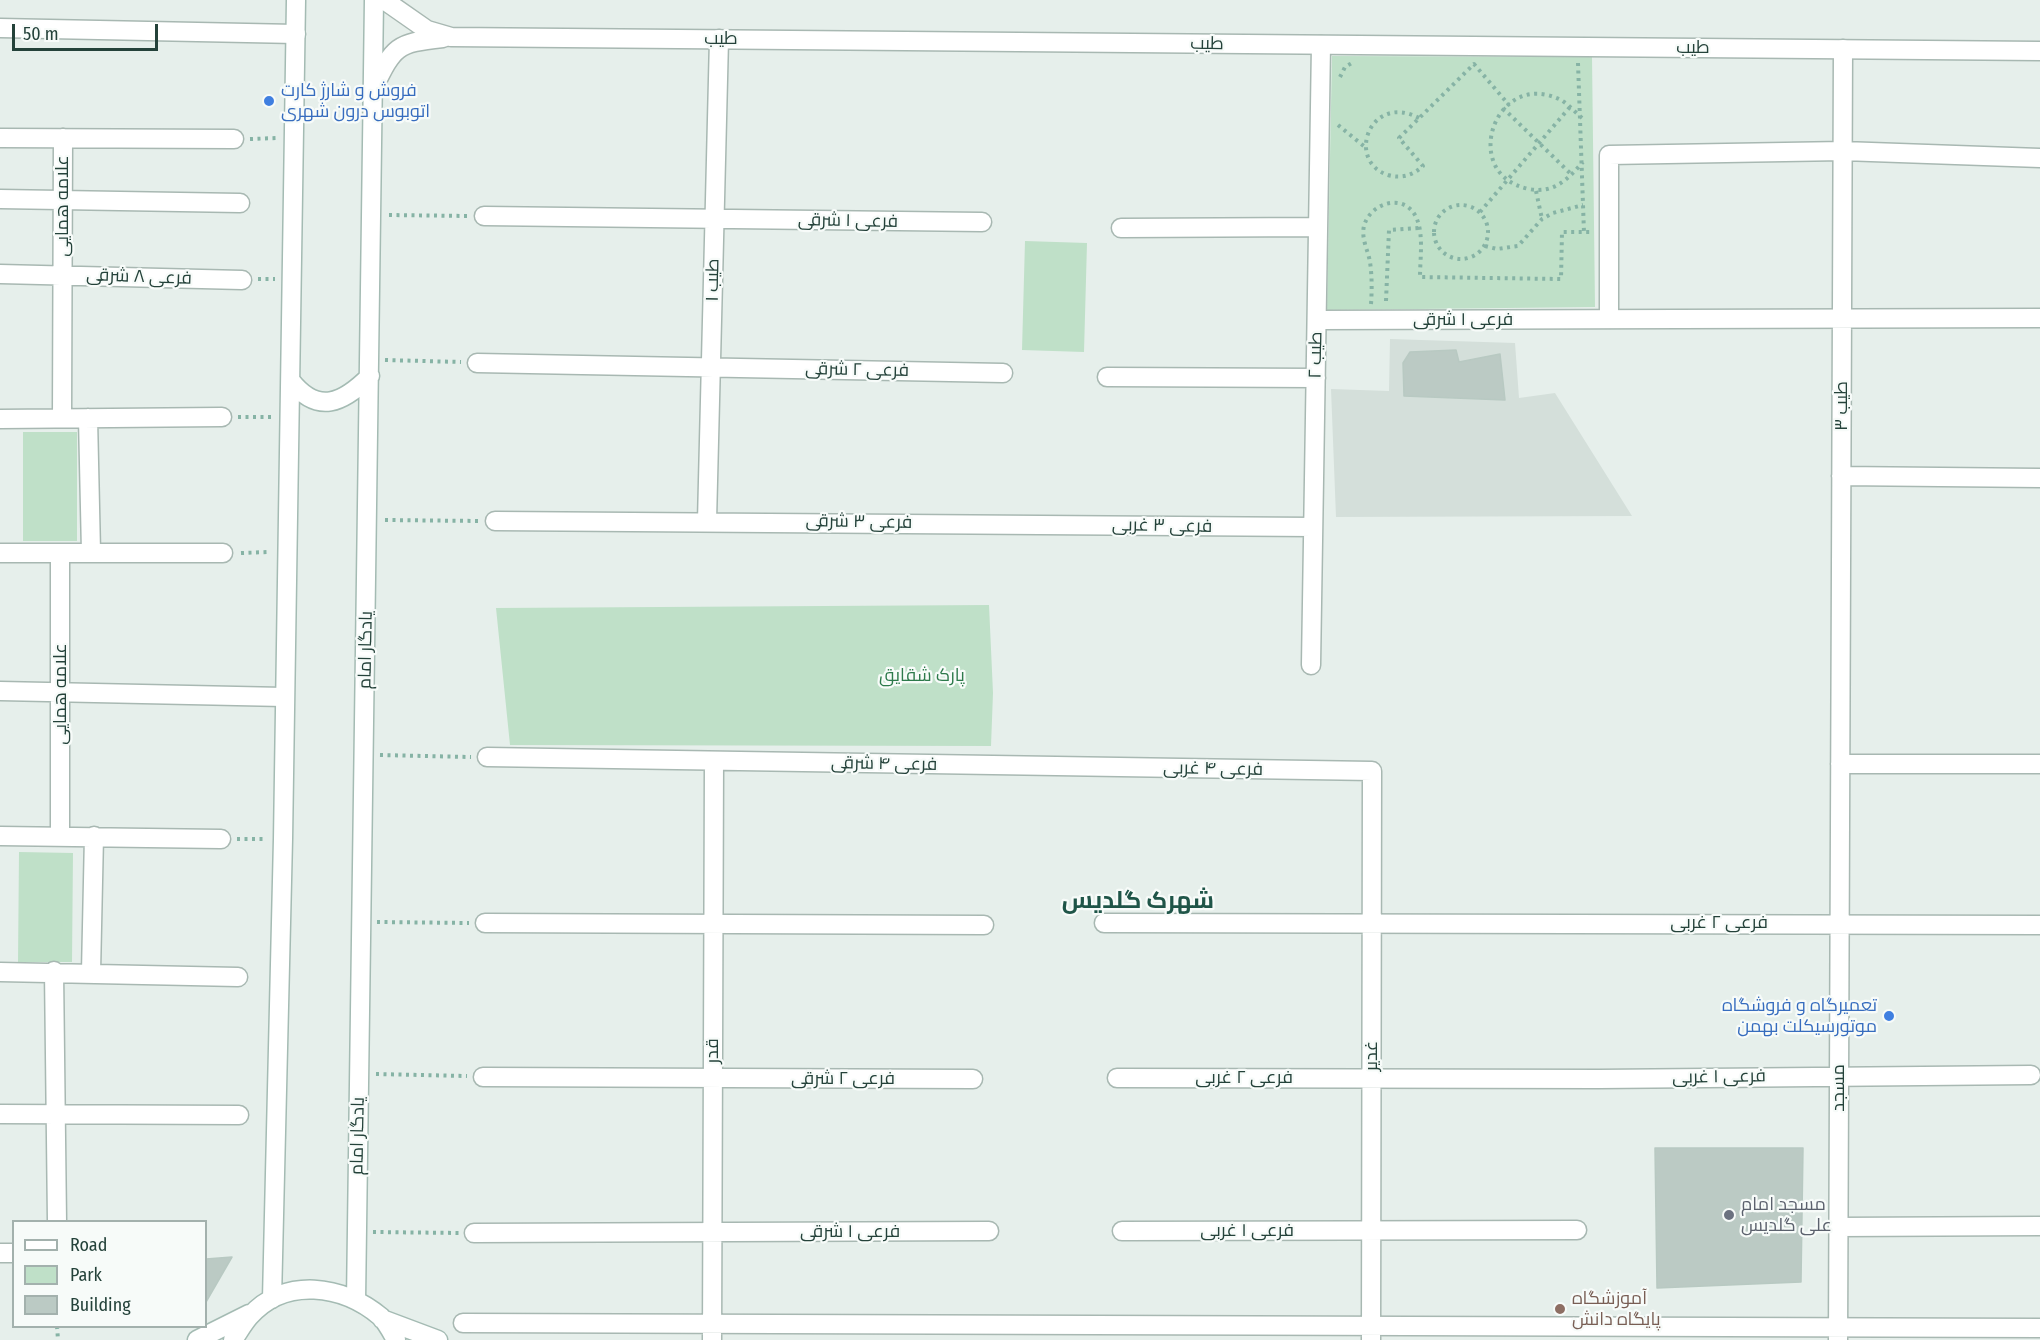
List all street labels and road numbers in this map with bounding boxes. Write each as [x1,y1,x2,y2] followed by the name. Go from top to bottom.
[704,28,738,50] street label: طیب
[1190,33,1224,55] street label: طیب
[1676,37,1710,59] street label: طیب
[52,155,74,257] street label: علامه همایی
[798,209,898,233] street label: فرعی ۱ شرقی
[702,258,724,302] street label: طیب ۱
[86,264,192,290] street label: فرعی ۸ شرقی
[1413,309,1513,331] street label: فرعی ۱ شرقی
[1305,331,1327,379] street label: طیب ۲
[805,358,909,382] street label: فرعی ۲ شرقی
[1831,381,1853,431] street label: طیب ۳
[805,510,913,534] street label: فرعی ۳ شرقی
[1112,514,1212,538] street label: فرعی ۳ غربی
[355,611,377,689] street label: یادگار امام
[50,643,72,745] street label: علامه همایی
[831,752,937,776] street label: فرعی ۴ شرقی
[1163,757,1263,781] street label: فرعی ۴ غربی
[1670,912,1768,934] street label: فرعی ۲ غربی
[702,1038,724,1064] street label: قدر
[1361,1041,1383,1071] street label: غدیر
[1828,1064,1850,1112] street label: مسجد
[1672,1065,1766,1089] street label: فرعی ۱ غربی
[1195,1067,1293,1089] street label: فرعی ۲ غربی
[791,1068,895,1090] street label: فرعی ۲ شرقی
[347,1097,369,1175] street label: یادگار امام
[1200,1220,1294,1242] street label: فرعی ۱ غربی
[800,1221,900,1243] street label: فرعی ۱ شرقی

